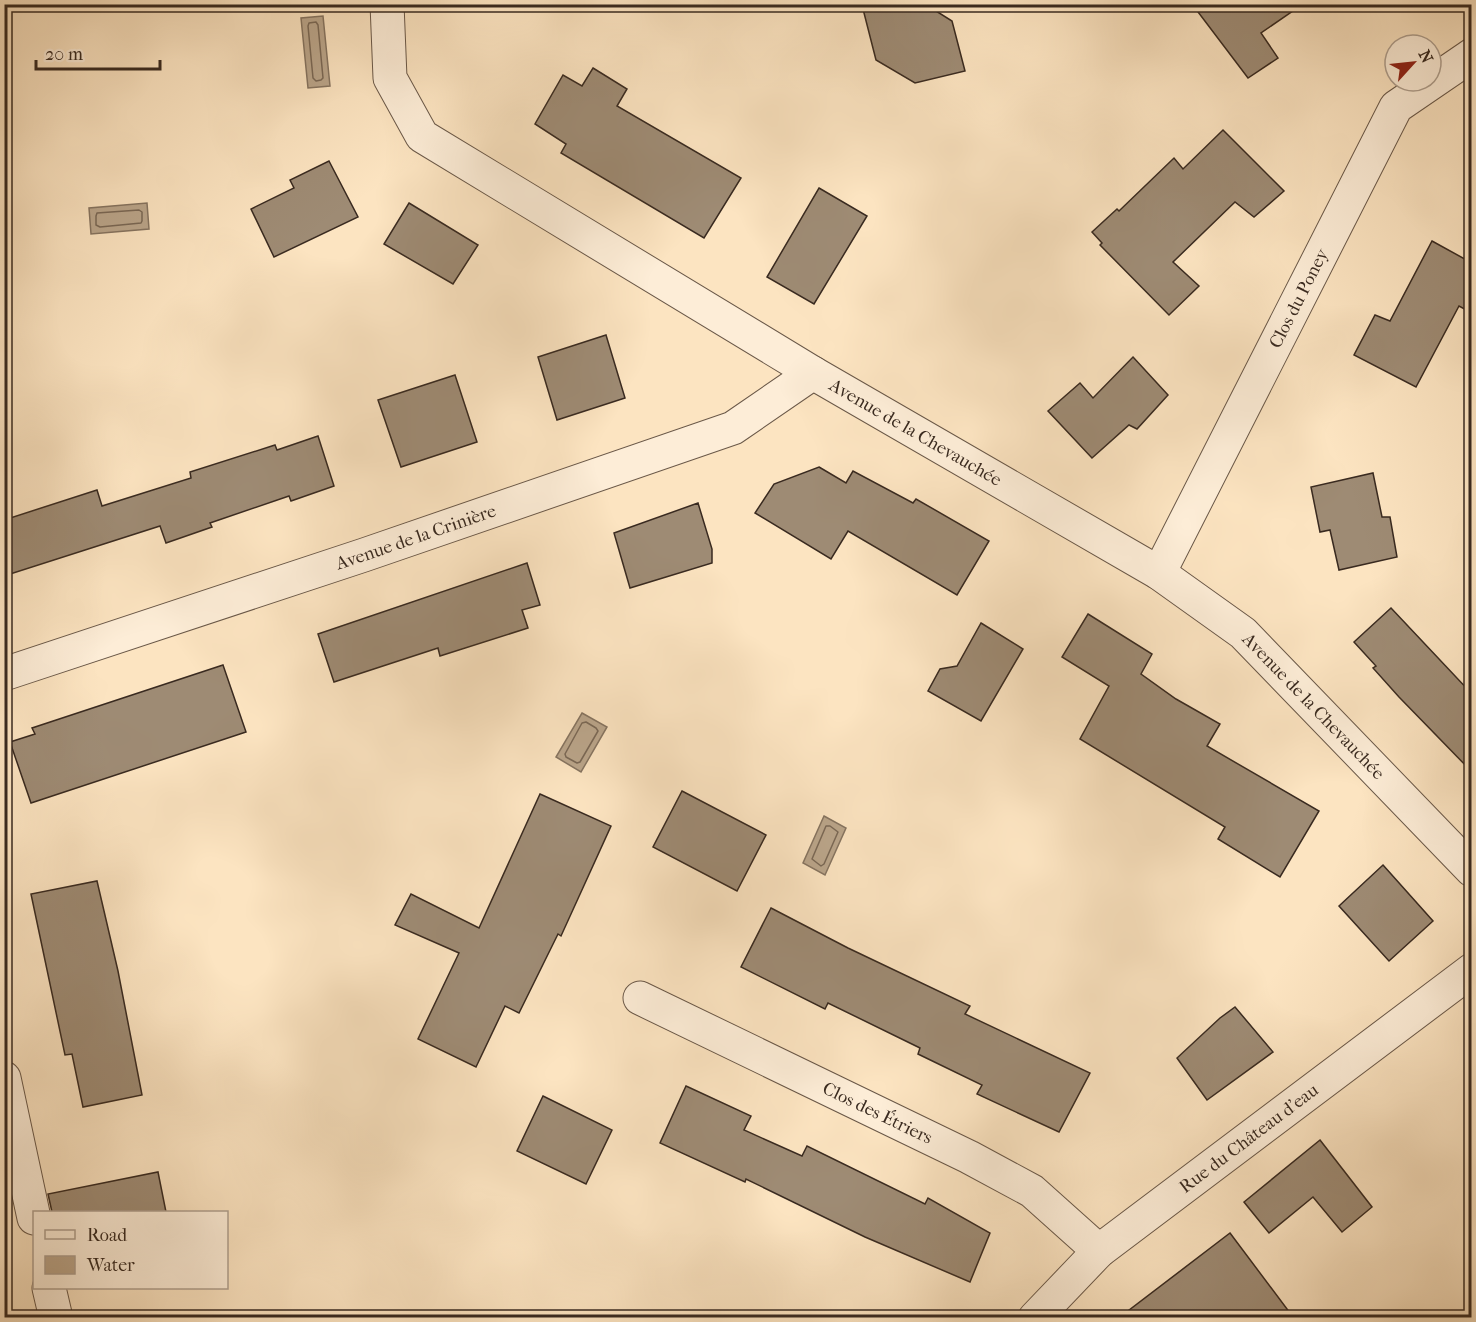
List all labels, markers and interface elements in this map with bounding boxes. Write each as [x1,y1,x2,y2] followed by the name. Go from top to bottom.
[36,33,160,71] scale bar
[1383,33,1443,93] north arrow
[45,44,83,65] text: 20 m
[1415,47,1438,67] text: N
[1265,244,1334,352] street label: Clos du Poney
[825,374,1005,491] street label: Avenue de la Chevauchée
[332,500,499,575] street label: Avenue de la Crinière
[1237,628,1389,784] street label: Avenue de la Chevauchée
[819,1078,936,1149] street label: Clos des Étriers
[1175,1080,1323,1198] street label: Rue du Château d'eau
[33,1211,228,1289] legend
[87,1225,127,1246] text: Road
[86,1255,135,1276] text: Water

